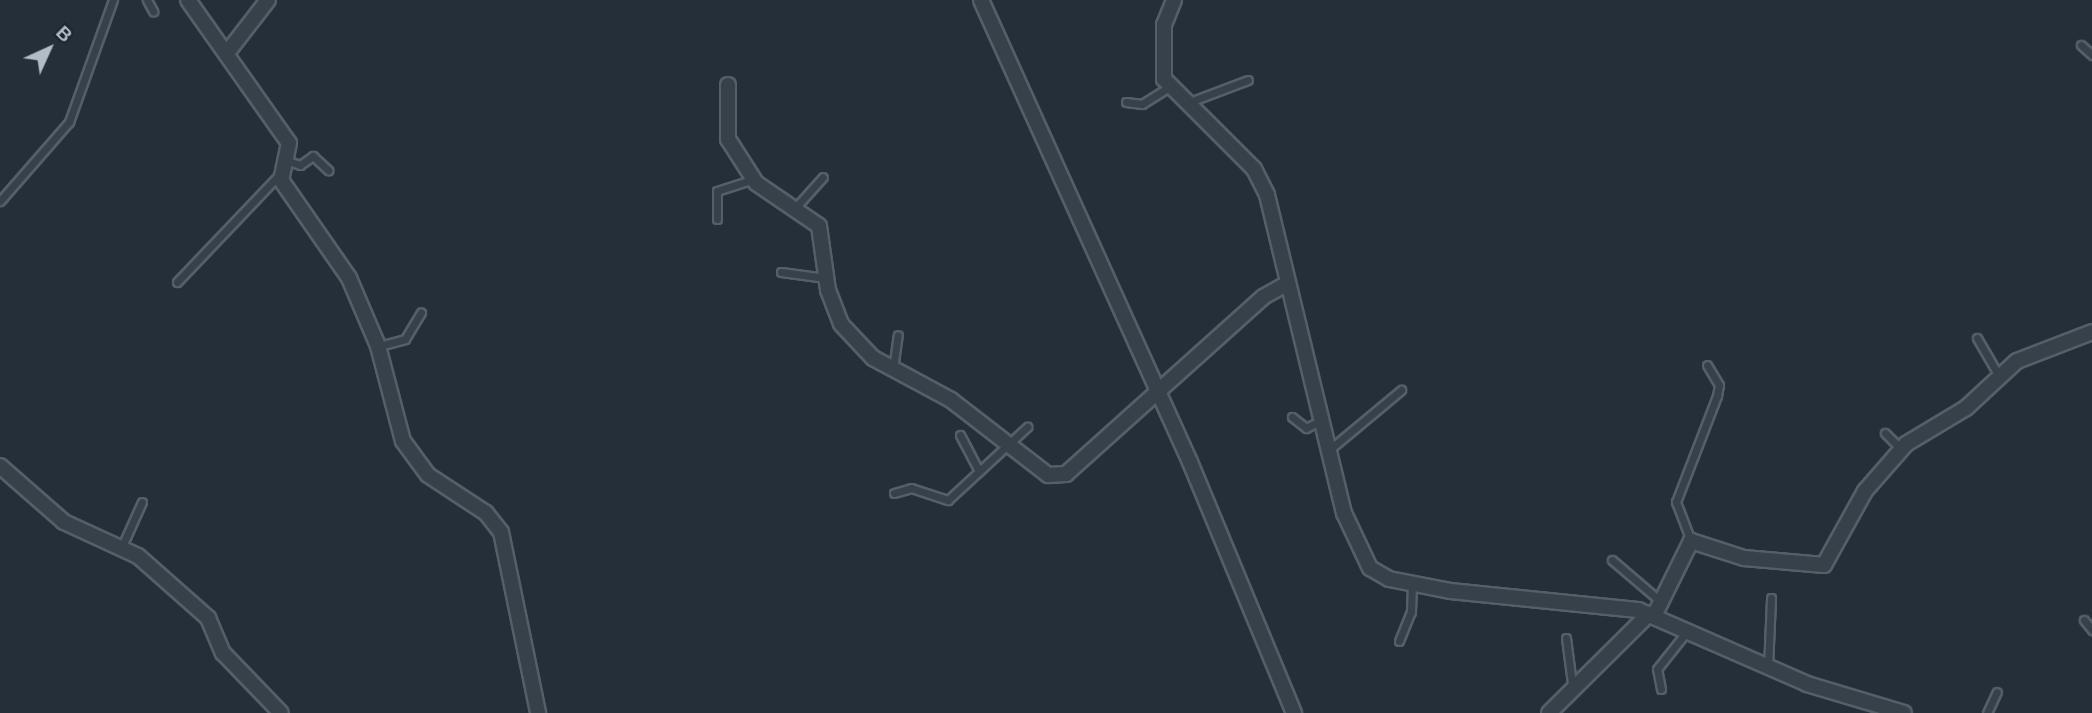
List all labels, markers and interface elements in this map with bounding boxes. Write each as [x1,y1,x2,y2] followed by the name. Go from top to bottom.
[14,14,84,84] north arrow
[52,22,76,46] text: B

